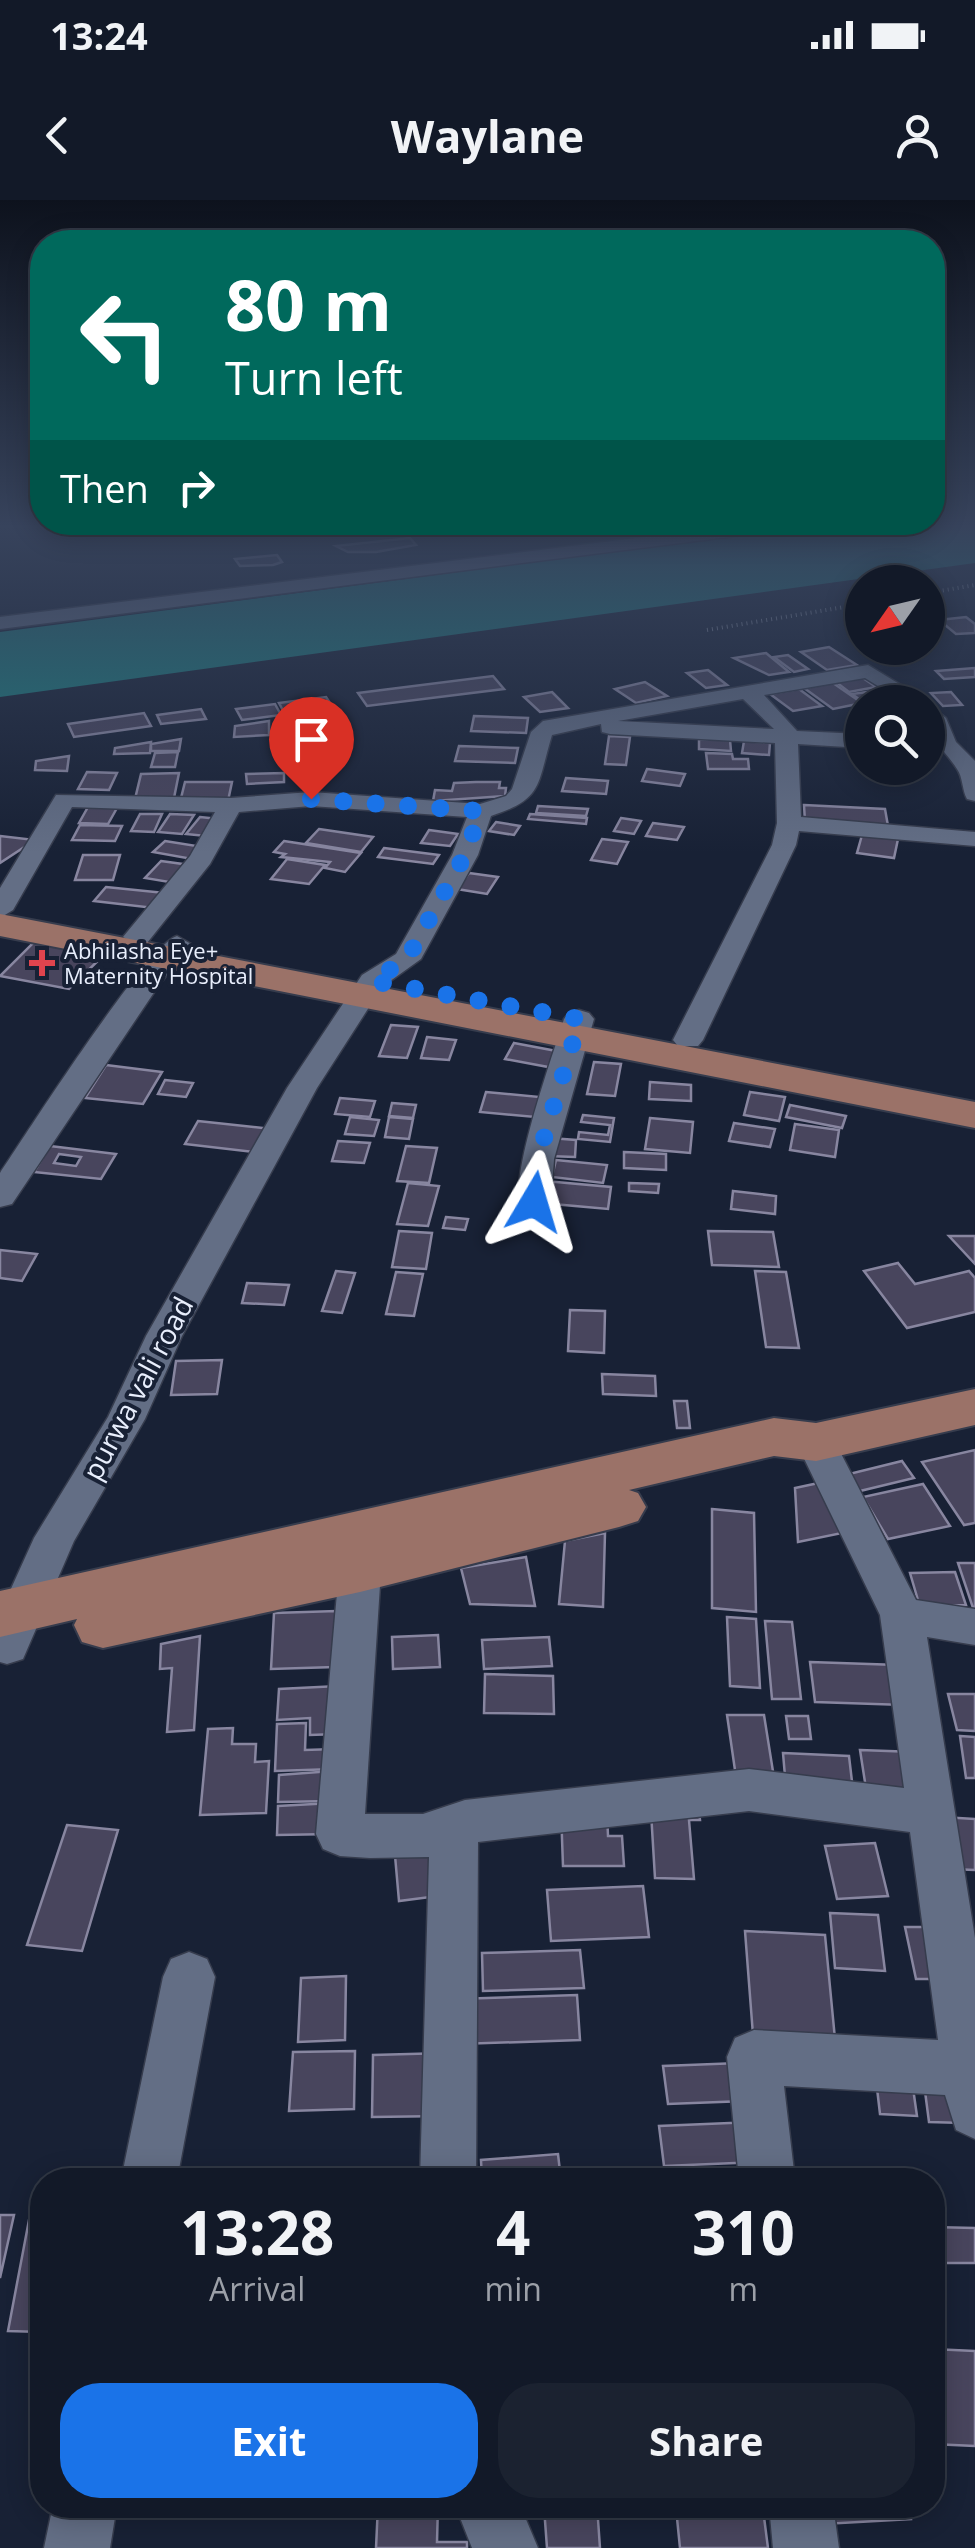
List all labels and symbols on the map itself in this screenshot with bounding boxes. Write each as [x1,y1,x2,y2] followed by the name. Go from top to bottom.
[845,565,945,665] north arrow
[269,697,354,800] pin
[64,935,253,990] place label: Abhilasha Eye+ Maternity Hospital
[29,950,55,976] marker: Abhilasha Eye+ Maternity Hospital
[482,1150,586,1254] position arrow
[73,1290,201,1486] street label: purwa vali road

